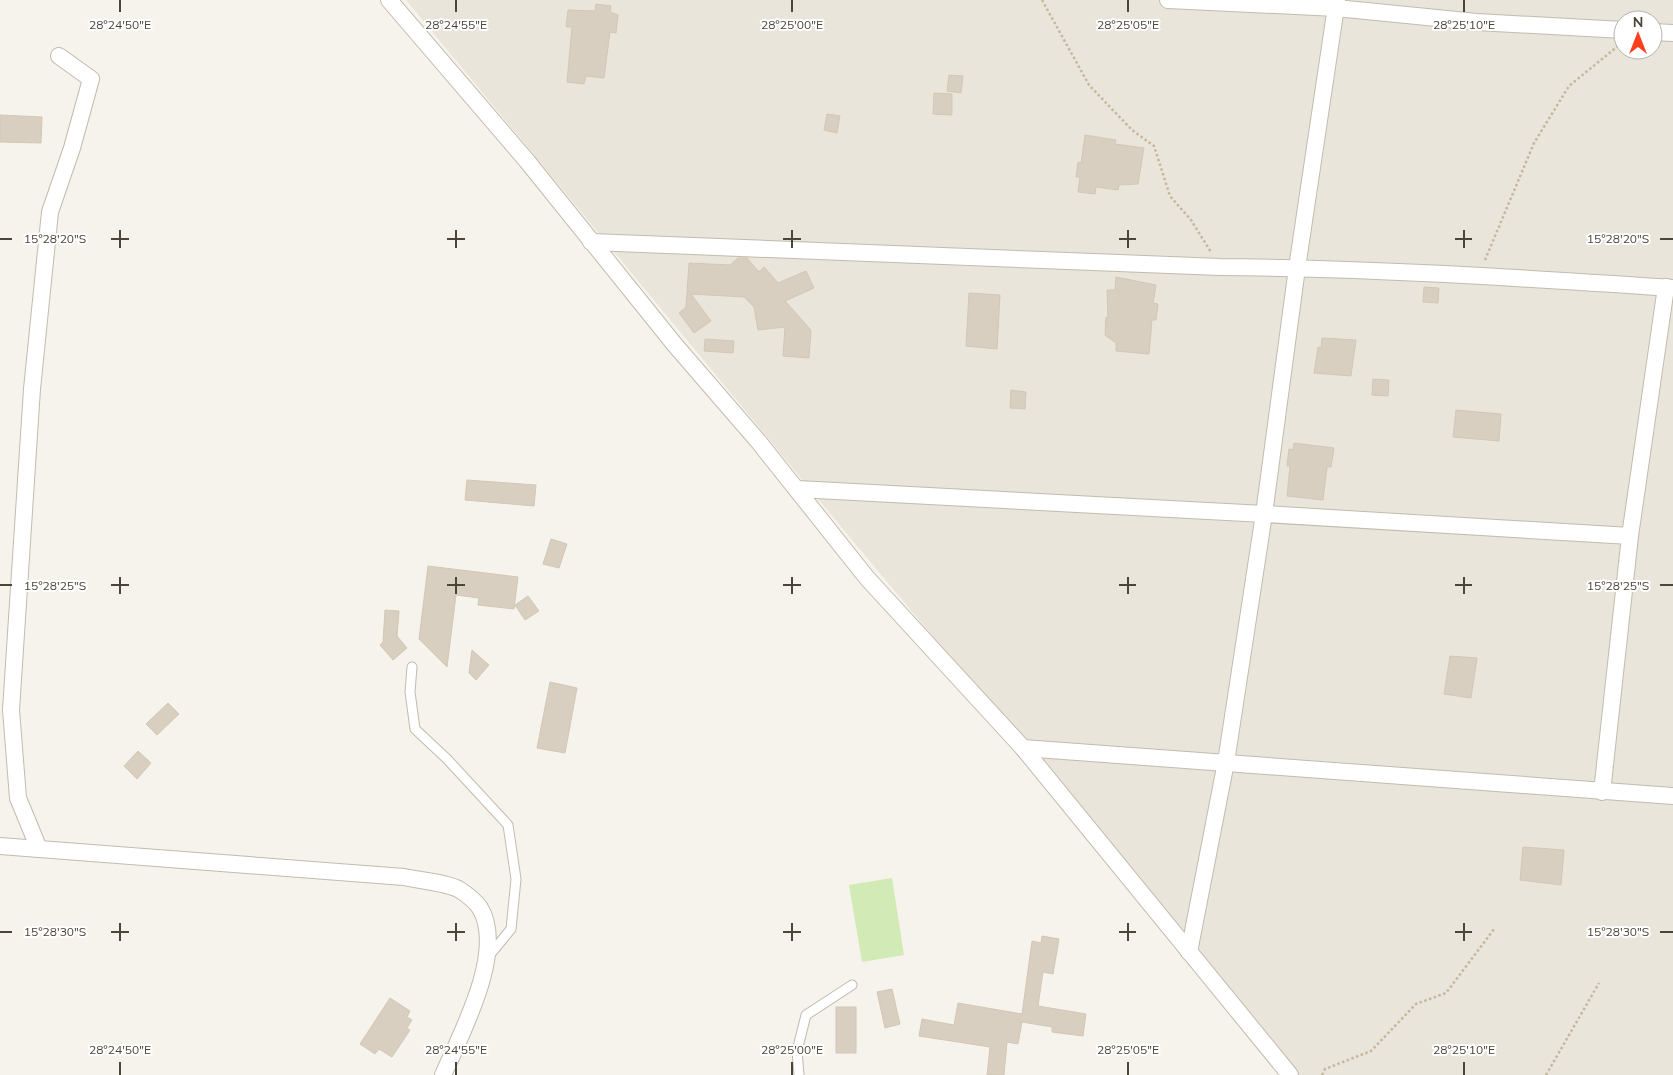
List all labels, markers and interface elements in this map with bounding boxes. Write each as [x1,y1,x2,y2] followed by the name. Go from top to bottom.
[1613,10,1663,60] north arrow
[1633,13,1643,31] text: N
[89,17,151,32] text: 28°24'50"E
[425,17,487,32] text: 28°24'55"E
[761,17,823,32] text: 28°25'00"E
[1097,17,1159,32] text: 28°25'05"E
[1433,17,1495,32] text: 28°25'10"E
[24,231,86,246] text: 15°28'20"S
[1587,231,1649,246] text: 15°28'20"S
[24,578,86,593] text: 15°28'25"S
[1587,578,1649,593] text: 15°28'25"S
[24,924,86,939] text: 15°28'30"S
[1587,924,1649,939] text: 15°28'30"S
[89,1042,151,1057] text: 28°24'50"E
[425,1042,487,1057] text: 28°24'55"E
[761,1042,823,1057] text: 28°25'00"E
[1097,1042,1159,1057] text: 28°25'05"E
[1433,1042,1495,1057] text: 28°25'10"E

